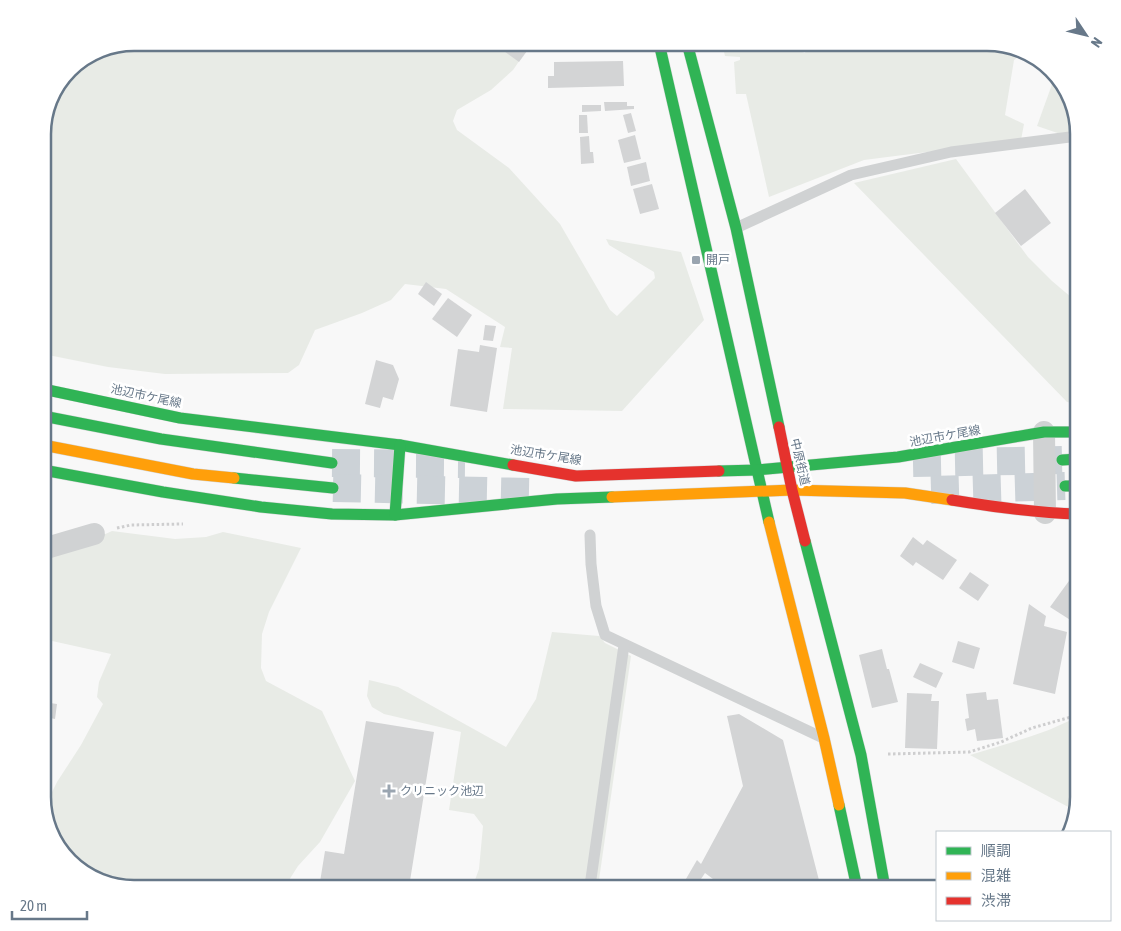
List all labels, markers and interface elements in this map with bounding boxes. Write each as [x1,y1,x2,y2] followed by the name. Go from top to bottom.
[1061,10,1111,60] north arrow
[1088,34,1106,50] text: N
[706,253,730,267] place label: 開戸
[690,254,702,266] marker: 開戸
[109,382,183,410] street label: 池辺市ケ尾線
[908,423,982,449] street label: 池辺市ケ尾線
[788,437,812,487] street label: 中原街道
[509,442,583,468] street label: 池辺市ケ尾線
[382,784,396,798] marker: クリニック池辺
[400,784,484,798] place label: クリニック池辺
[936,831,1111,921] legend
[981,842,1011,859] text: 順調
[981,867,1011,884] text: 混雑
[12,888,88,920] scale bar
[981,892,1011,909] text: 渋滞
[20,897,47,914] text: 20 m

